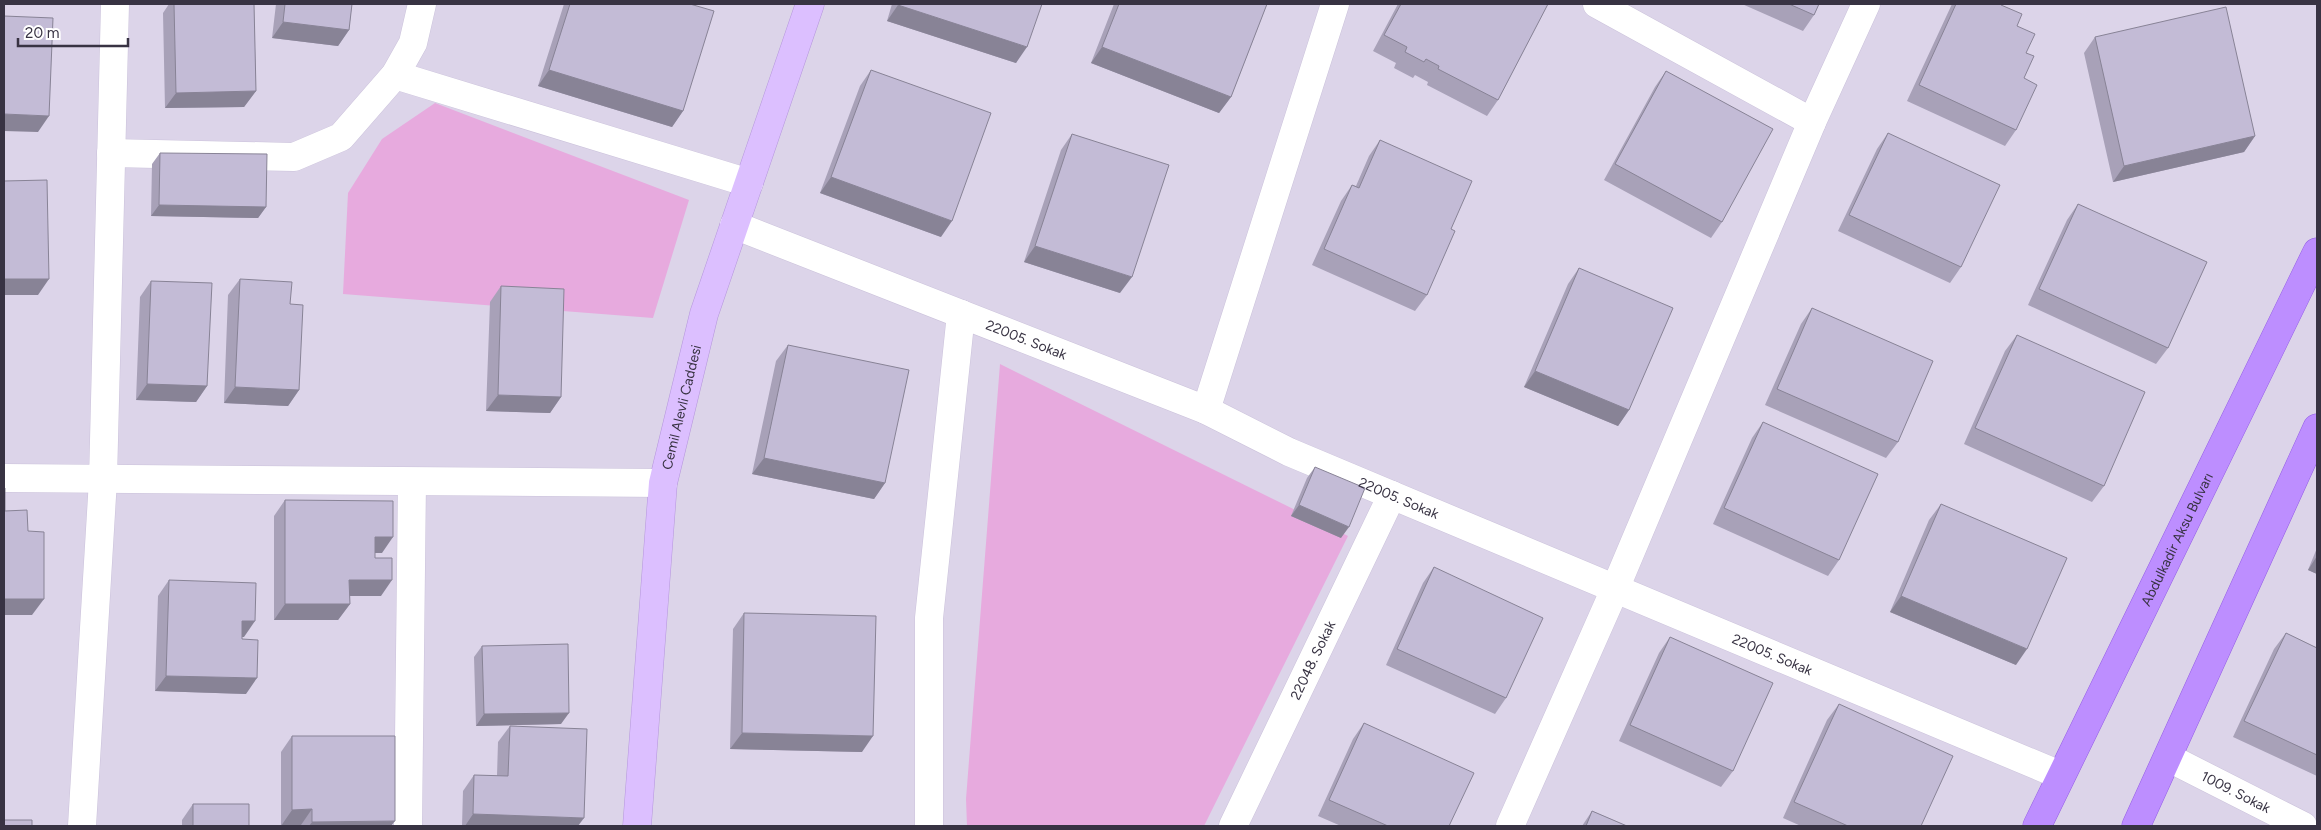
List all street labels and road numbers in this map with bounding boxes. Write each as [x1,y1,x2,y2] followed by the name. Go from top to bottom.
[983,317,1069,364] street label: 22005. Sokak
[659,343,705,471] street label: Cemil Alevli Caddesi
[2138,470,2217,609] street label: Abdulkadir Aksu Bulvarı
[1356,474,1441,523] street label: 22005. Sokak
[1287,618,1339,703] street label: 22048. Sokak
[1729,631,1815,679] street label: 22005. Sokak
[2198,768,2273,817] street label: 1009. Sokak

